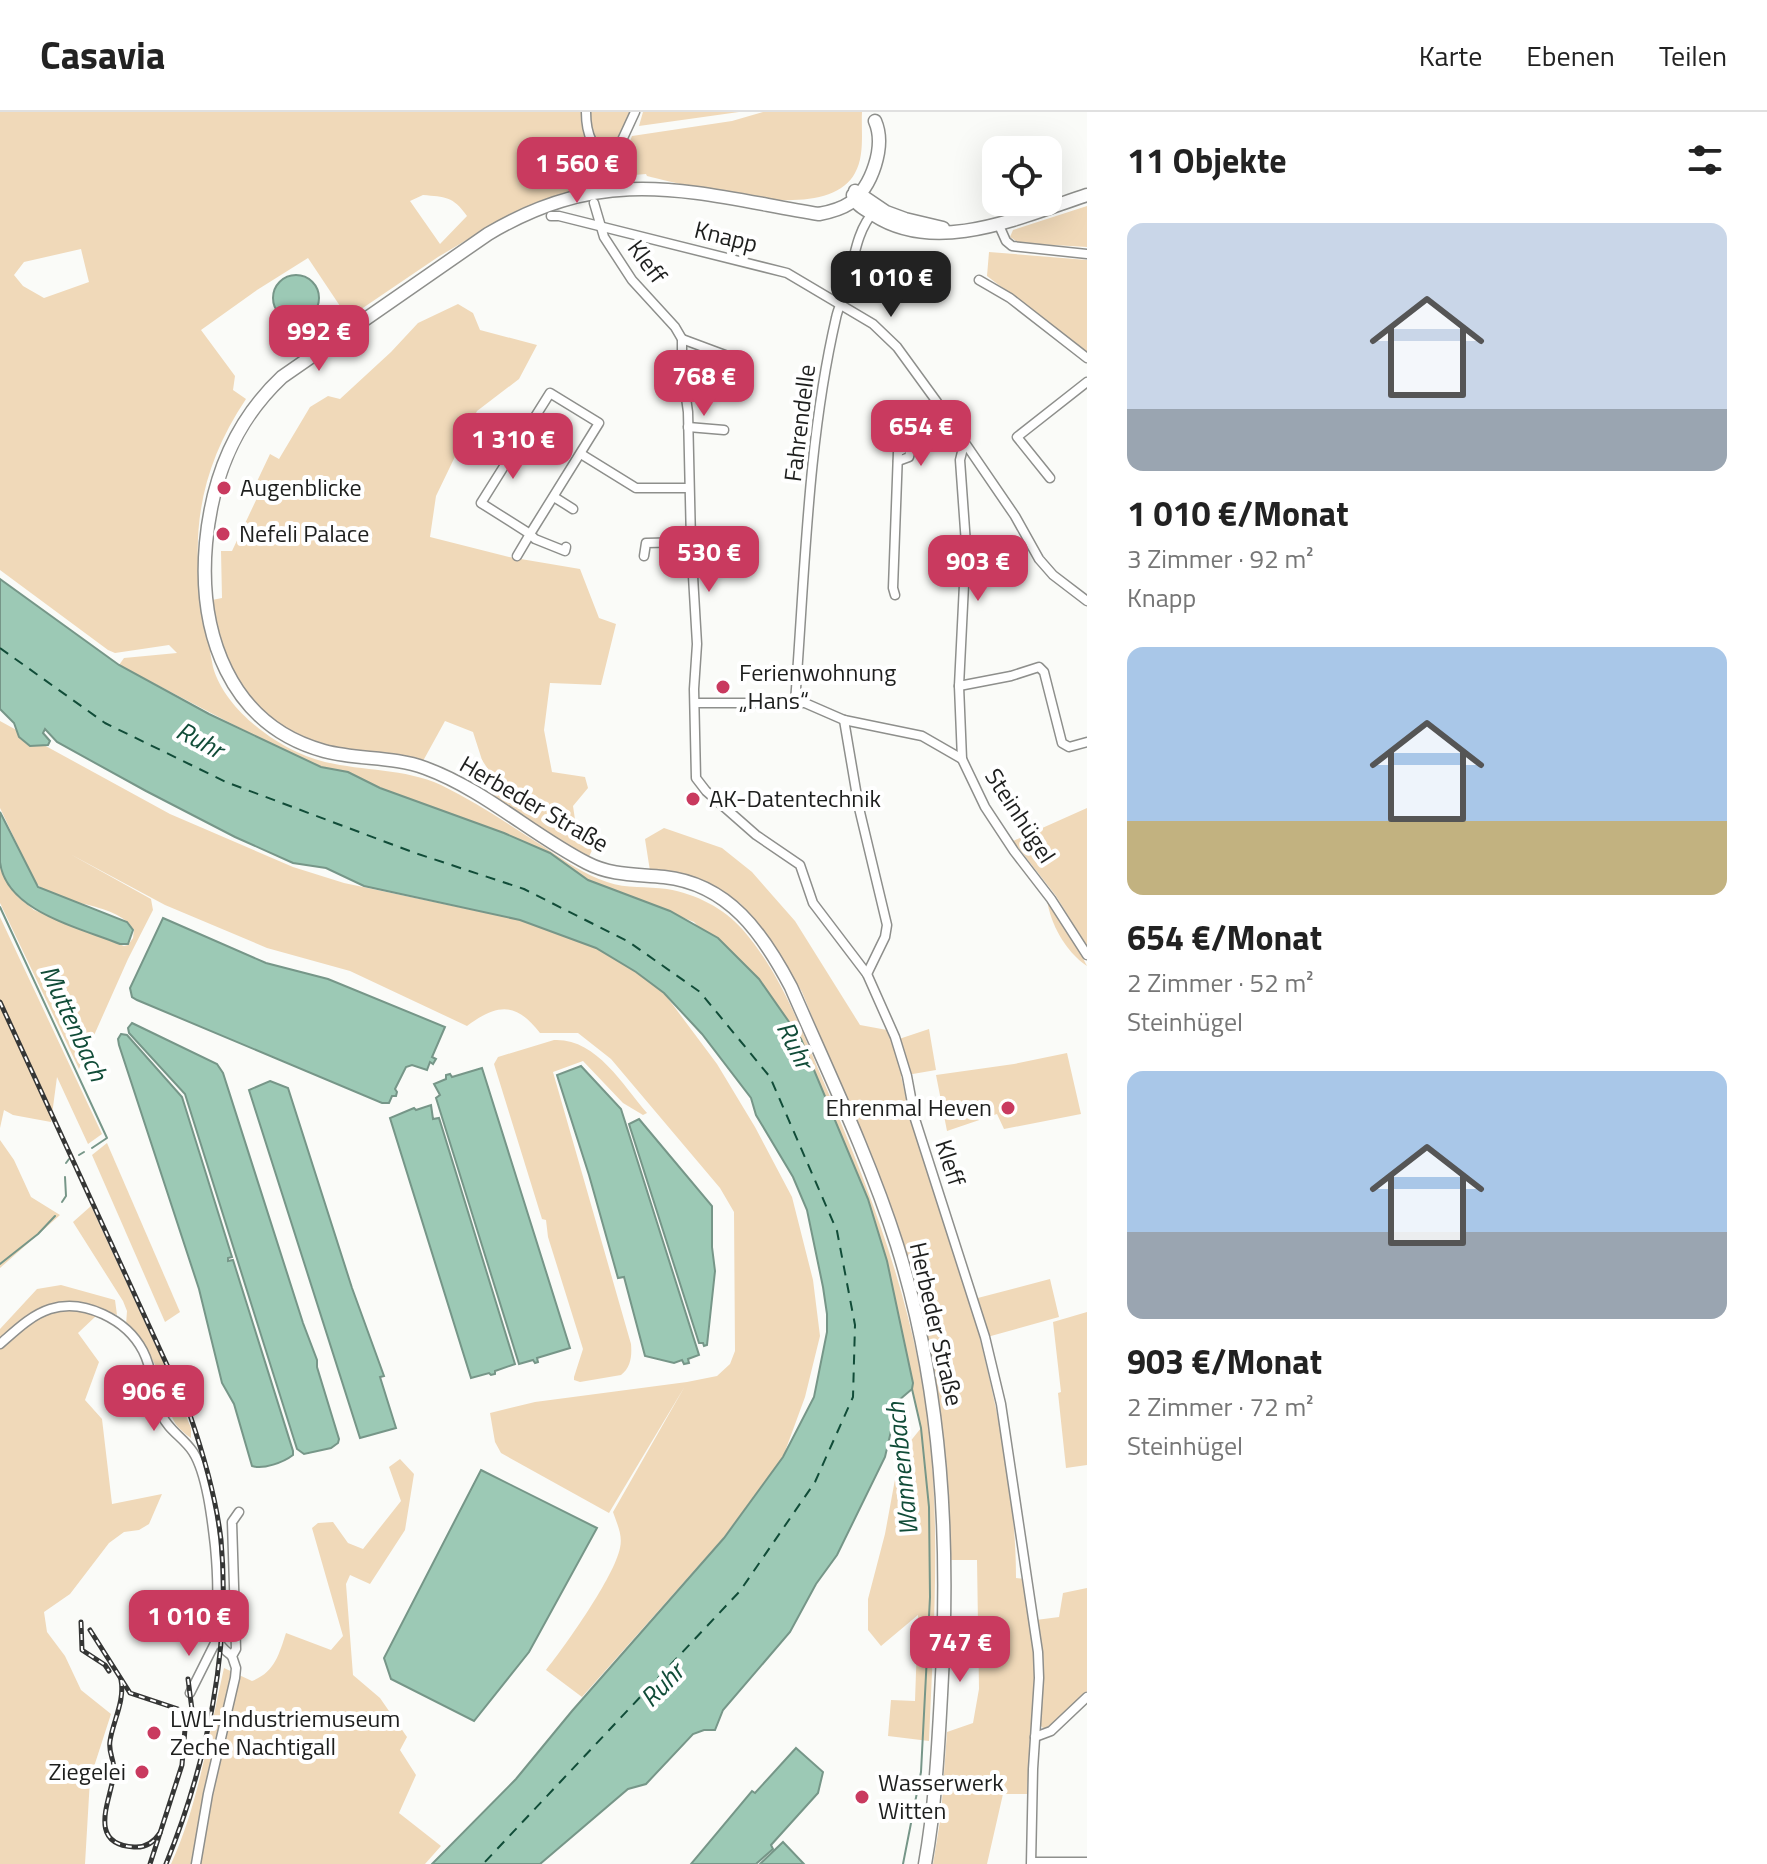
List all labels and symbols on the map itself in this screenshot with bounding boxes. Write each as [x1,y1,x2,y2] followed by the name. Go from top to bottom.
[503,137,651,205] pin: 1 560 €
[691,211,762,261] street label: Knapp
[619,232,676,291] street label: Kleff
[817,251,965,319] pin: 1 010 €
[263,305,375,373] pin: 992 €
[648,350,760,418] pin: 768 €
[774,362,824,484] street label: Fahrendelle
[865,400,977,468] pin: 654 €
[439,413,587,481] pin: 1 310 €
[240,469,362,505] place label: Augenblicke
[215,479,233,497] marker: Augenblicke
[239,515,369,551] place label: Nefeli Palace
[214,525,232,543] marker: Nefeli Palace
[653,526,765,594] pin: 530 €
[922,535,1034,603] pin: 903 €
[739,654,896,718] place label: Ferienwohnung „Hans“
[714,678,732,696] marker: Ferienwohnung „Hans“
[170,711,233,770] water label: Ruhr
[453,746,616,860] street label: Herbeder Straße
[977,761,1065,870] street label: Steinhügel
[709,780,882,816] place label: AK-Datentechnik
[684,790,702,808] marker: AK-Datentechnik
[31,958,119,1088] water label: Muttenbach
[767,1014,825,1078] water label: Ruhr
[826,1089,992,1125] place label: Ehrenmal Heven
[999,1099,1017,1117] marker: Ehrenmal Heven
[927,1135,975,1191] street label: Kleff
[901,1238,973,1409] street label: Herbeder Straße
[98,1365,210,1433] pin: 906 €
[875,1399,928,1538] water label: Wannenbach
[115,1590,263,1658] pin: 1 010 €
[904,1616,1016,1684] pin: 747 €
[631,1652,695,1716] water label: Ruhr
[170,1700,400,1764] place label: LWL-Industriemuseum Zeche Nachtigall
[145,1724,163,1742] marker: LWL-Industriemuseum Zeche Nachtigall
[48,1753,126,1789] place label: Ziegelei
[133,1763,151,1781] marker: Ziegelei
[878,1764,1004,1828] place label: Wasserwerk Witten
[853,1788,871,1806] marker: Wasserwerk Witten

